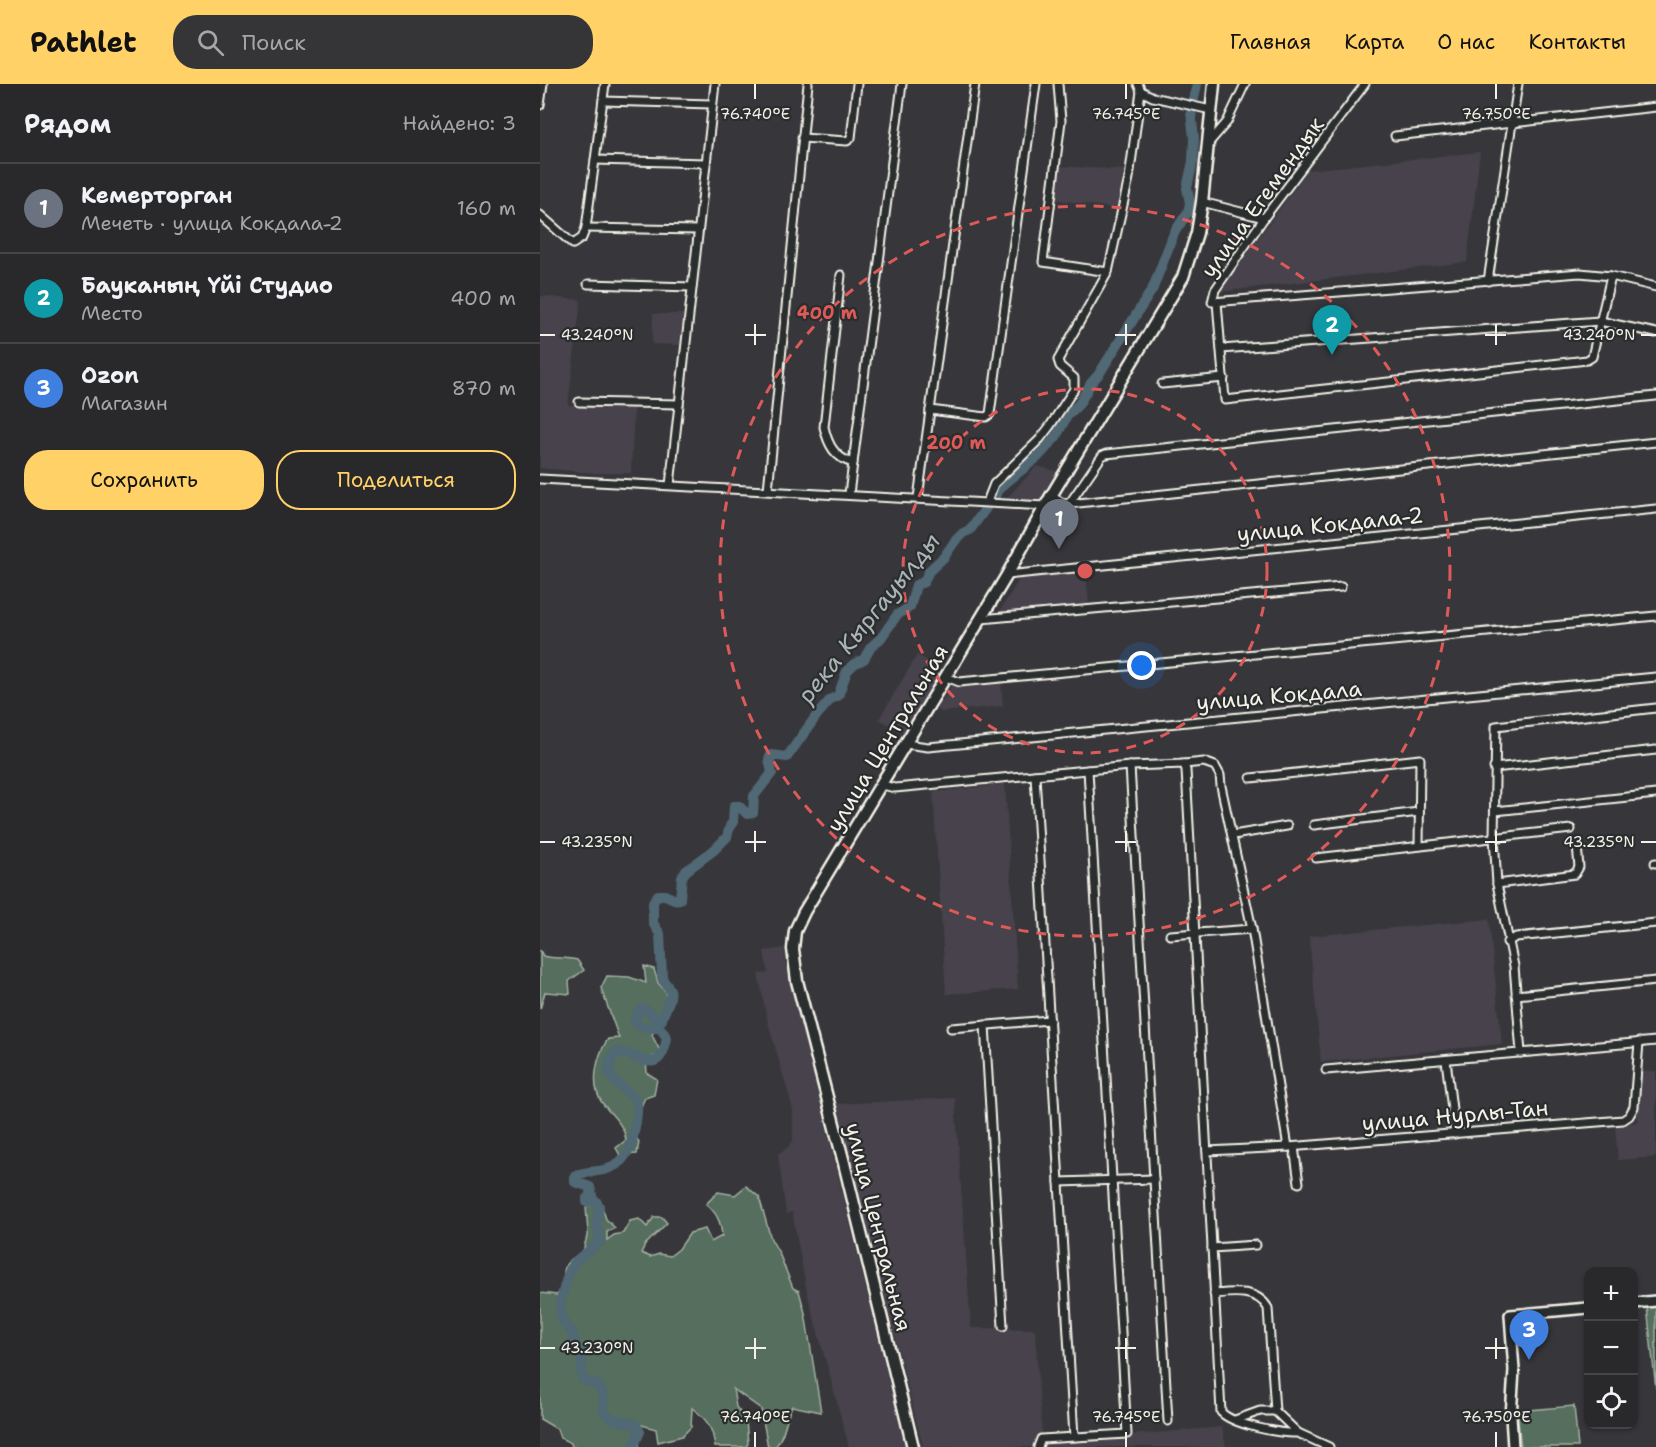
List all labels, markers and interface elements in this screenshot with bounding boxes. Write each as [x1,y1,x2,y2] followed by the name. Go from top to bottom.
[173,15,593,69] search box
[30,23,137,61] text: Pathlet
[194,26,227,59] icon: search
[242,28,306,57] text: Поиск
[1230,28,1311,56] text: Главная
[1344,28,1404,56] text: Карта
[1437,28,1495,56] text: О нас
[1528,28,1626,56] text: Контакты
[720,104,790,124] text: 76.740°E
[1092,104,1160,124] text: 76.745°E
[1461,104,1531,124] text: 76.750°E
[24,106,111,141] text: Рядом
[403,110,516,136] text: Найдено: 3
[1194,111,1331,283] street label: улица Егемендык
[81,181,233,210] text: Кемерторган
[39,195,48,221] text: 1
[457,195,516,221] text: 160 m
[81,210,343,236] text: Мечеть · улица Кокдала-2
[81,271,333,300] text: Бауканың Үйі Студио
[37,285,51,311] text: 2
[450,285,516,311] text: 400 m
[81,300,143,326] text: Место
[797,301,858,325] text: 400 m
[1312,306,1352,355] pin: 2
[561,325,633,345] text: 43.240°N
[1563,325,1635,345] text: 43.240°N
[81,361,139,390] text: Ozon
[37,375,51,401] text: 3
[452,375,516,401] text: 870 m
[81,390,168,416] text: Магазин
[926,431,987,455] text: 200 m
[24,450,264,510] button: Сохранить
[276,450,516,510] button: Поделиться
[1040,500,1078,549] pin: 1
[1235,500,1425,549] street label: улица Кокдала-2
[790,526,948,711] water label: река Кыргауылды
[1075,561,1095,581] centre of rings
[820,639,955,837] street label: улица Центральная
[1127,651,1156,680] your location
[1195,674,1363,717] street label: улица Кокдала
[561,832,633,852] text: 43.235°N
[1563,832,1635,852] text: 43.235°N
[1361,1093,1549,1138] street label: улица Нурлы-Тан
[839,1120,918,1334] street label: улица Центральная
[1584,1267,1638,1429] map controls
[1584,1267,1638,1321] button: +
[1510,1310,1548,1360] pin: 3
[1584,1321,1638,1375] button: −
[561,1338,633,1358] text: 43.230°N
[1584,1375,1638,1429] button: locate
[720,1407,790,1427] text: 76.740°E
[1092,1407,1160,1427] text: 76.745°E
[1461,1407,1531,1427] text: 76.750°E

